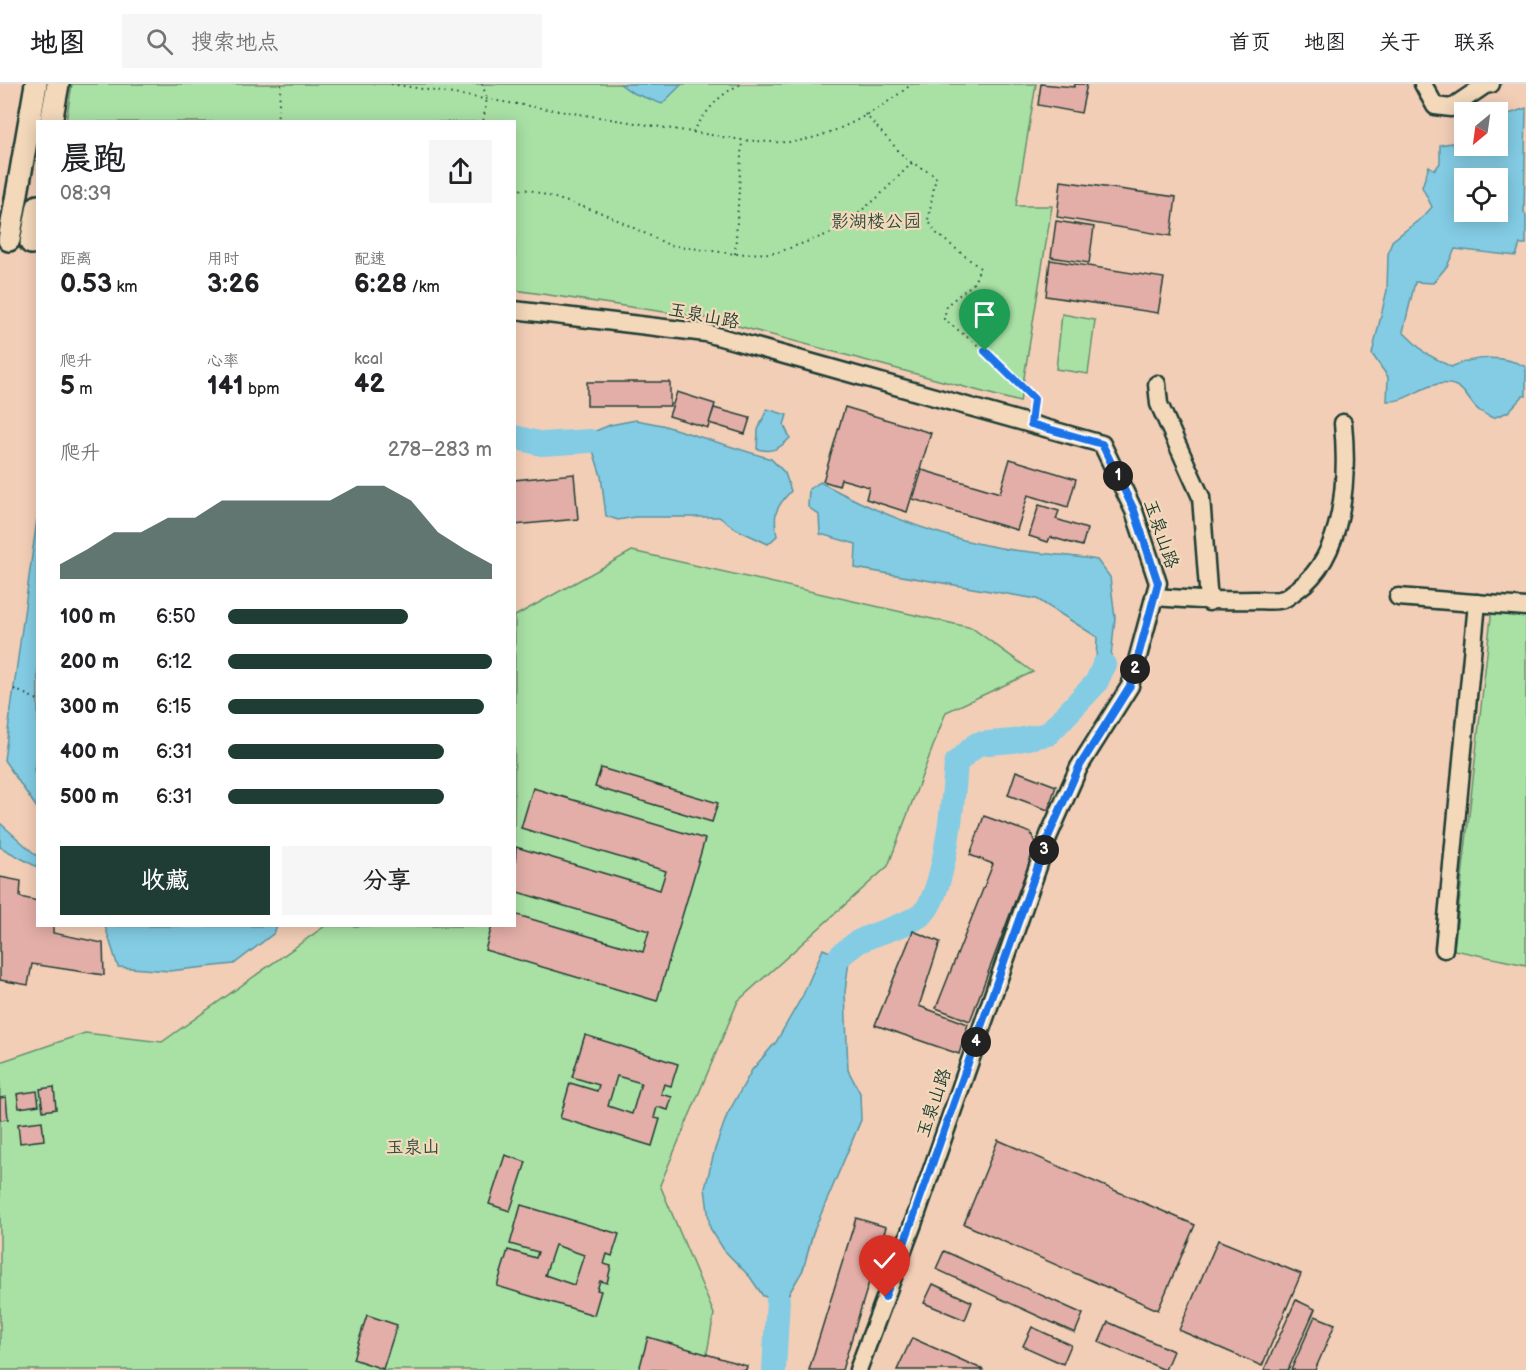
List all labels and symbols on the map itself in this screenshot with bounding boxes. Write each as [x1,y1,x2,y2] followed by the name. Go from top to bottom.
[1454,102,1508,156] north arrow
[831,211,921,232] park label: 影湖楼公园
[959,289,1010,351] pin
[667,299,741,333] street label: 玉泉山路
[1103,461,1133,491] pin: 1
[1139,497,1183,571] street label: 玉泉山路
[1120,654,1150,684] pin: 2
[1029,835,1059,865] pin: 3
[961,1027,991,1057] pin: 4
[912,1066,956,1140] street label: 玉泉山路
[386,1137,440,1158] park label: 玉泉山
[859,1235,910,1297] pin

